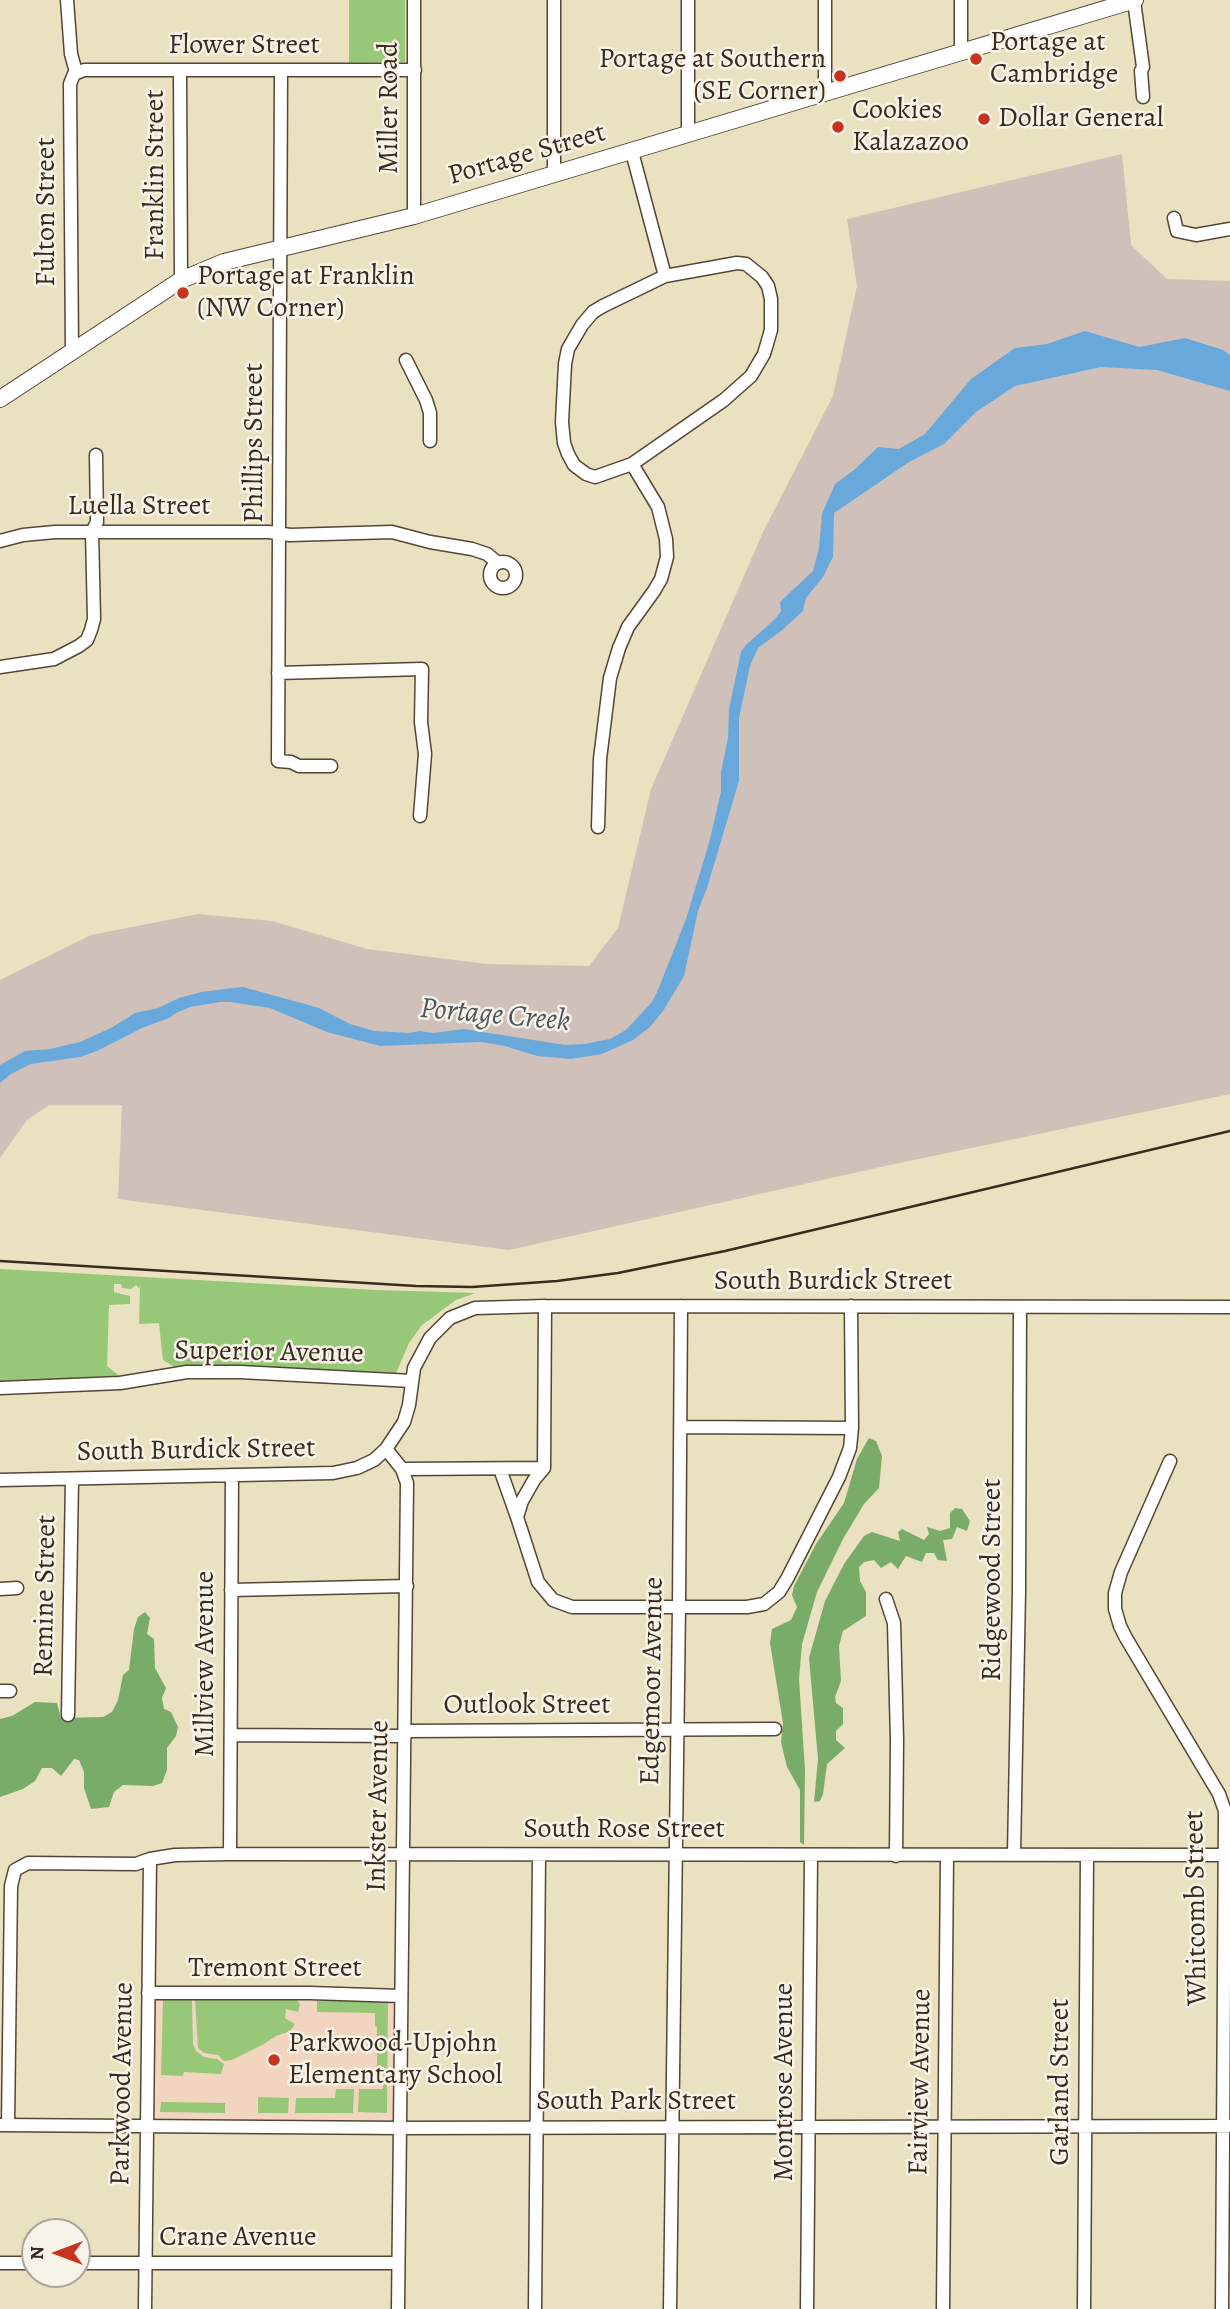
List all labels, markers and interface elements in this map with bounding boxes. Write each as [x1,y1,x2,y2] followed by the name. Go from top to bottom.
[990,26,1118,92] place label: Portage at Cambridge
[168,29,320,63] street label: Flower Street
[373,42,407,174] street label: Miller Road
[599,43,826,109] place label: Portage at Southern (SE Corner)
[968,51,984,67] marker: Portage at Cambridge
[832,68,848,84] marker: Portage at Southern (SE Corner)
[139,90,173,260] street label: Franklin Street
[852,94,969,160] place label: Cookies Kalazazoo
[998,102,1163,136] place label: Dollar General
[976,111,992,127] marker: Dollar General
[444,117,610,193] street label: Portage Street
[830,119,846,135] marker: Cookies Kalazazoo
[30,137,64,287] street label: Fulton Street
[197,260,415,326] place label: Portage at Franklin (NW Corner)
[175,285,191,301] marker: Portage at Franklin (NW Corner)
[238,363,272,523] street label: Phillips Street
[68,490,210,524] street label: Luella Street
[418,992,572,1040] water label: Portage Creek
[714,1265,952,1299] street label: South Burdick Street
[174,1335,364,1371] street label: Superior Avenue
[76,1432,316,1470] street label: South Burdick Street
[976,1479,1010,1681] street label: Ridgewood Street
[28,1515,64,1677] street label: Remine Street
[189,1571,223,1757] street label: Millview Avenue
[634,1577,672,1785] street label: Edgemoor Avenue
[444,1689,610,1723] street label: Outlook Street
[361,1720,397,1892] street label: Inkster Avenue
[1178,1810,1216,2006] street label: Whitcomb Street
[523,1813,725,1847] street label: South Rose Street
[188,1952,362,1986] street label: Tremont Street
[104,1982,142,2186] street label: Parkwood Avenue
[768,1983,802,2181] street label: Montrose Avenue
[903,1988,939,2176] street label: Fairview Avenue
[1044,1999,1078,2165] street label: Garland Street
[288,2027,502,2093] place label: Parkwood-Upjohn Elementary School
[266,2052,282,2068] marker: Parkwood-Upjohn Elementary School
[536,2085,736,2119] street label: South Park Street
[21,2218,91,2288] north arrow
[159,2221,317,2255] street label: Crane Avenue
[24,2246,50,2260] text: N

